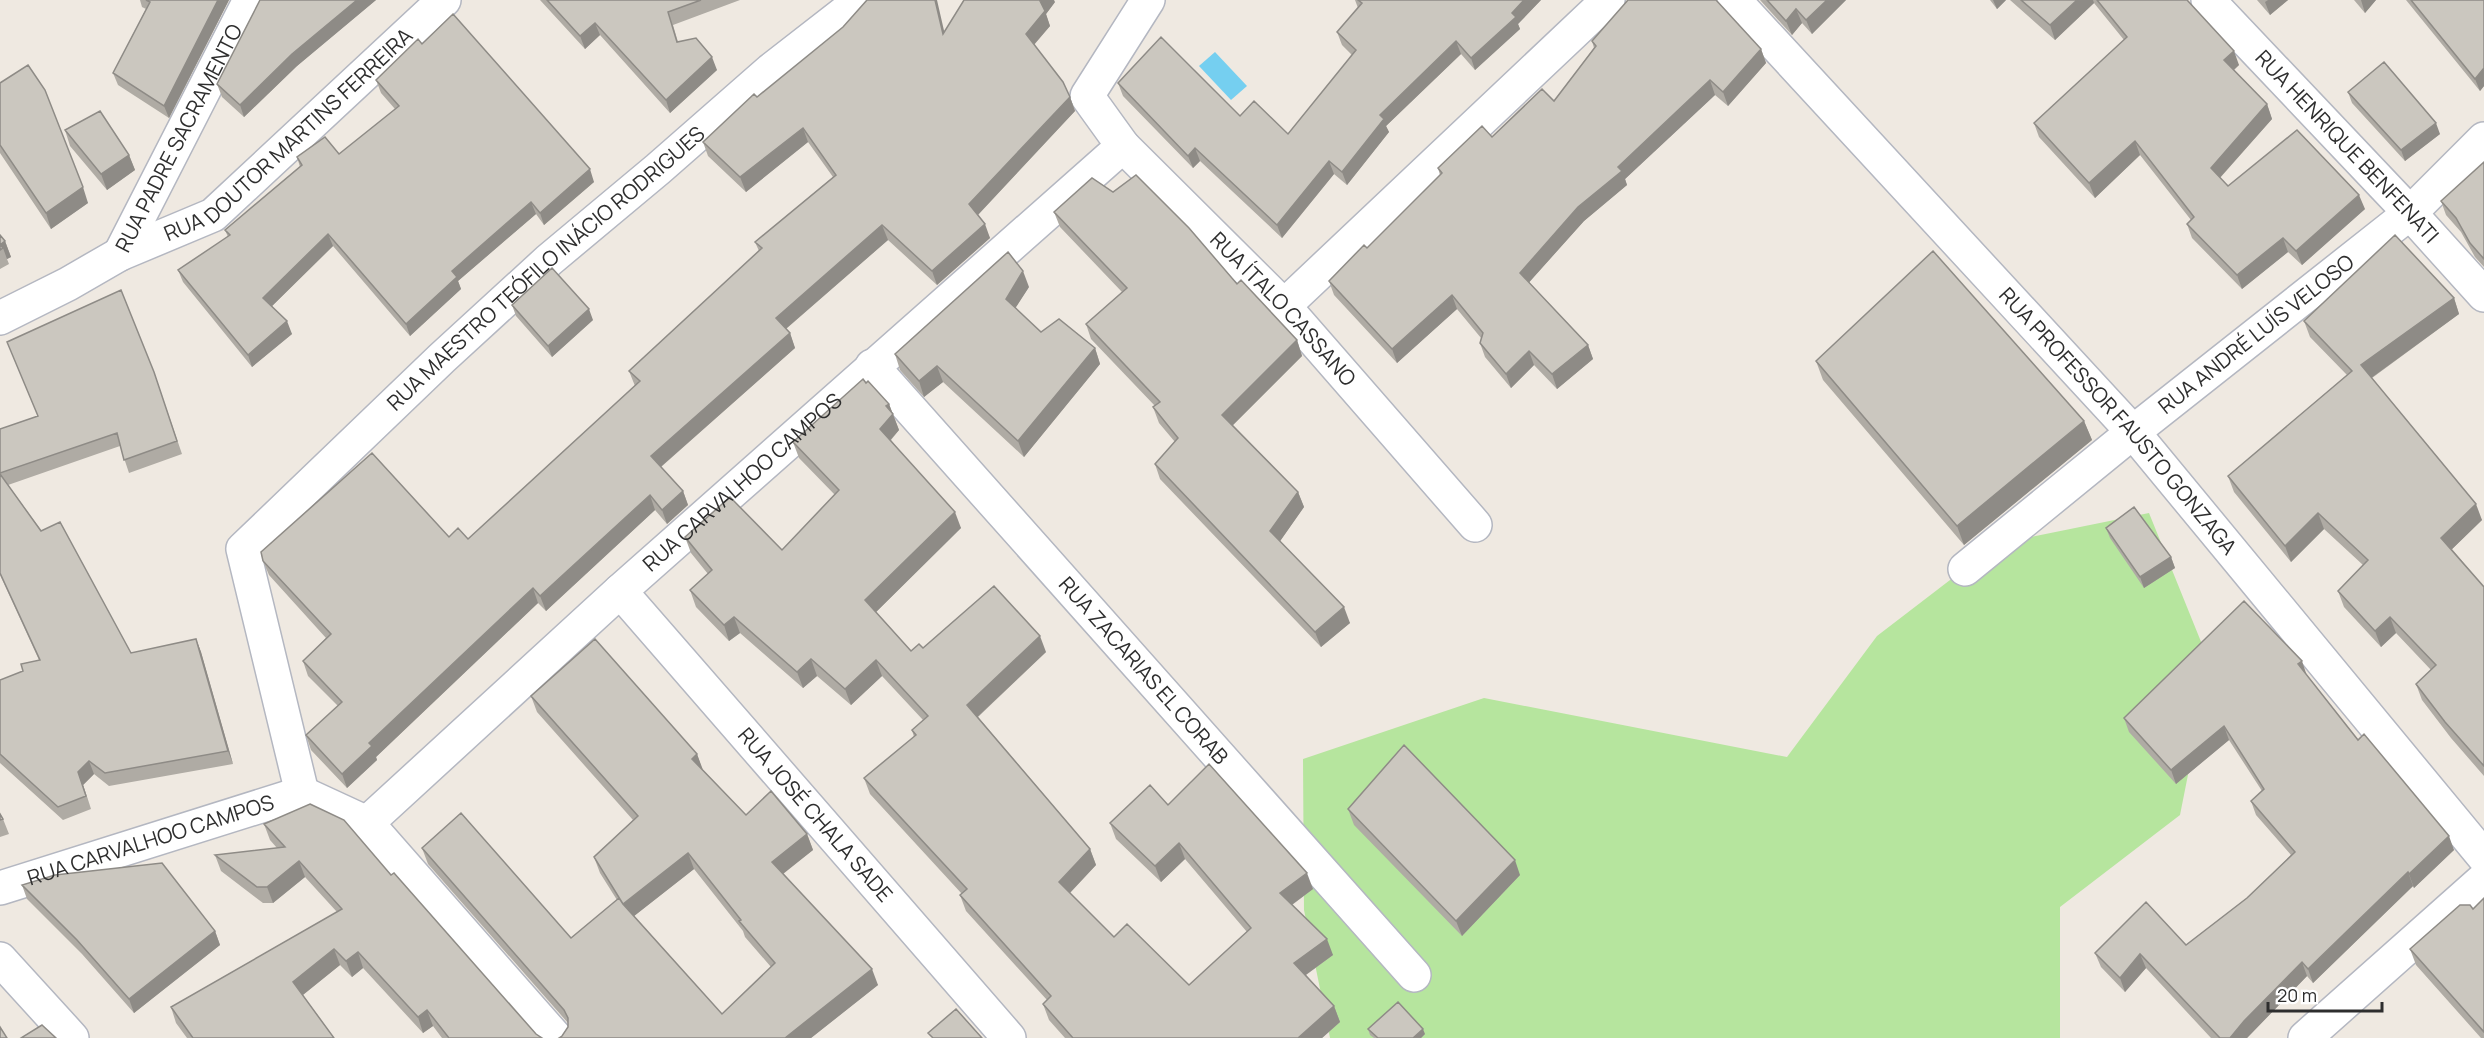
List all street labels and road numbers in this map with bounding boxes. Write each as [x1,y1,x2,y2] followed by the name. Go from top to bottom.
[108,19,248,257] street label: RUA PADRE SACRAMENTO
[159,21,418,247] street label: RUA DOUTOR MARTINS FERREIRA
[2250,44,2445,249] street label: RUA HENRIQUE BENFENATI
[381,119,710,416] street label: RUA MAESTRO TEÓFILO INÁCIO RODRIGUES
[1205,225,1363,392] street label: RUA ÍTALO CASSANO
[2152,248,2359,420] street label: RUA ANDRÉ LUÍS VELOSO
[1993,281,2244,560] street label: RUA PROFESSOR FAUSTO GONZAGA
[637,386,847,577] street label: RUA CARVALHOO CAMPOS
[1053,570,1235,770] street label: RUA ZACARIAS EL CORAB
[732,721,899,907] street label: RUA JOSÉ CHALA SADE
[24,788,277,892] street label: RUA CARVALHOO CAMPOS

